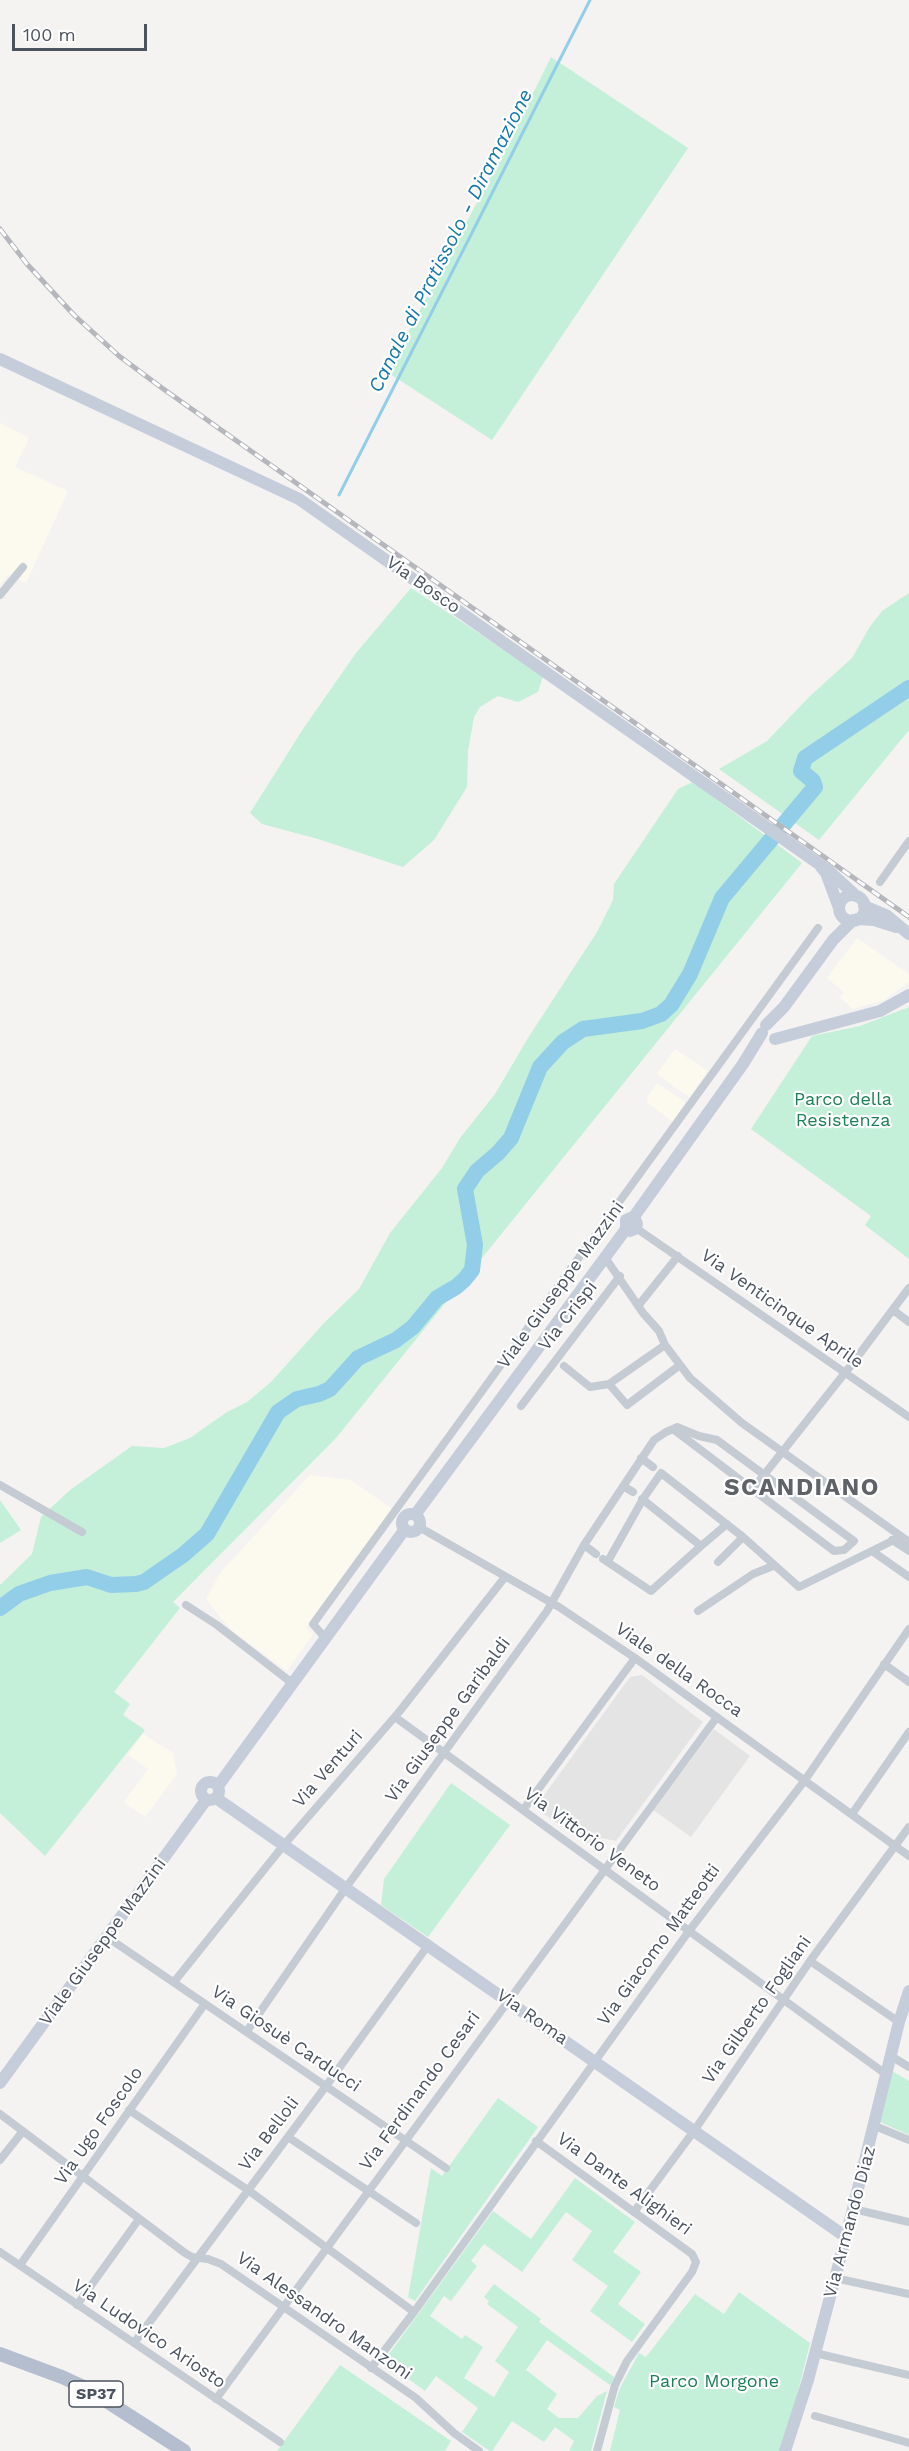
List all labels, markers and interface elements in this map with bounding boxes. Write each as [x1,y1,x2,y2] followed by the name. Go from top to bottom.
[15,12,150,50] scale bar
[23,24,76,45] text: 100 m
[364,85,538,397] water label: Canale di Pratissolo - Diramazione
[382,552,464,618] street label: Via Bosco
[794,1089,892,1132] park label: Parco della Resistenza
[493,1197,629,1373] street label: Viale Giuseppe Mazzini
[697,1245,867,1373] street label: Via Venticinque Aprile
[534,1277,602,1355] street label: Via Crispi
[724,1474,880,1502] district label: SCANDIANO
[611,1618,747,1722] street label: Viale della Rocca
[381,1633,515,1807] street label: Via Giuseppe Garibaldi
[288,1726,368,1812] street label: Via Venturi
[519,1783,665,1897] street label: Via Vittorio Veneto
[35,1854,171,2030] street label: Viale Giuseppe Mazzini
[593,1860,725,2030] street label: Via Giacomo Matteotti
[698,1932,816,2088] street label: Via Gilberto Fogliani
[207,1981,365,2097] street label: Via Giosuè Carducci
[492,1984,572,2050] street label: Via Roma
[355,2007,485,2175] street label: Via Ferdinando Cesari
[50,2063,148,2189] street label: Via Ugo Foscolo
[234,2093,304,2175] street label: Via Belloli
[552,2128,696,2240] street label: Via Dante Alighieri
[819,2144,881,2300] street label: Via Armando Diaz
[232,2247,416,2385] street label: Via Alessandro Manzoni
[68,2275,230,2393] street label: Via Ludovico Ariosto
[649,2371,779,2393] park label: Parco Morgone
[69,2381,123,2407] road number: SP37

